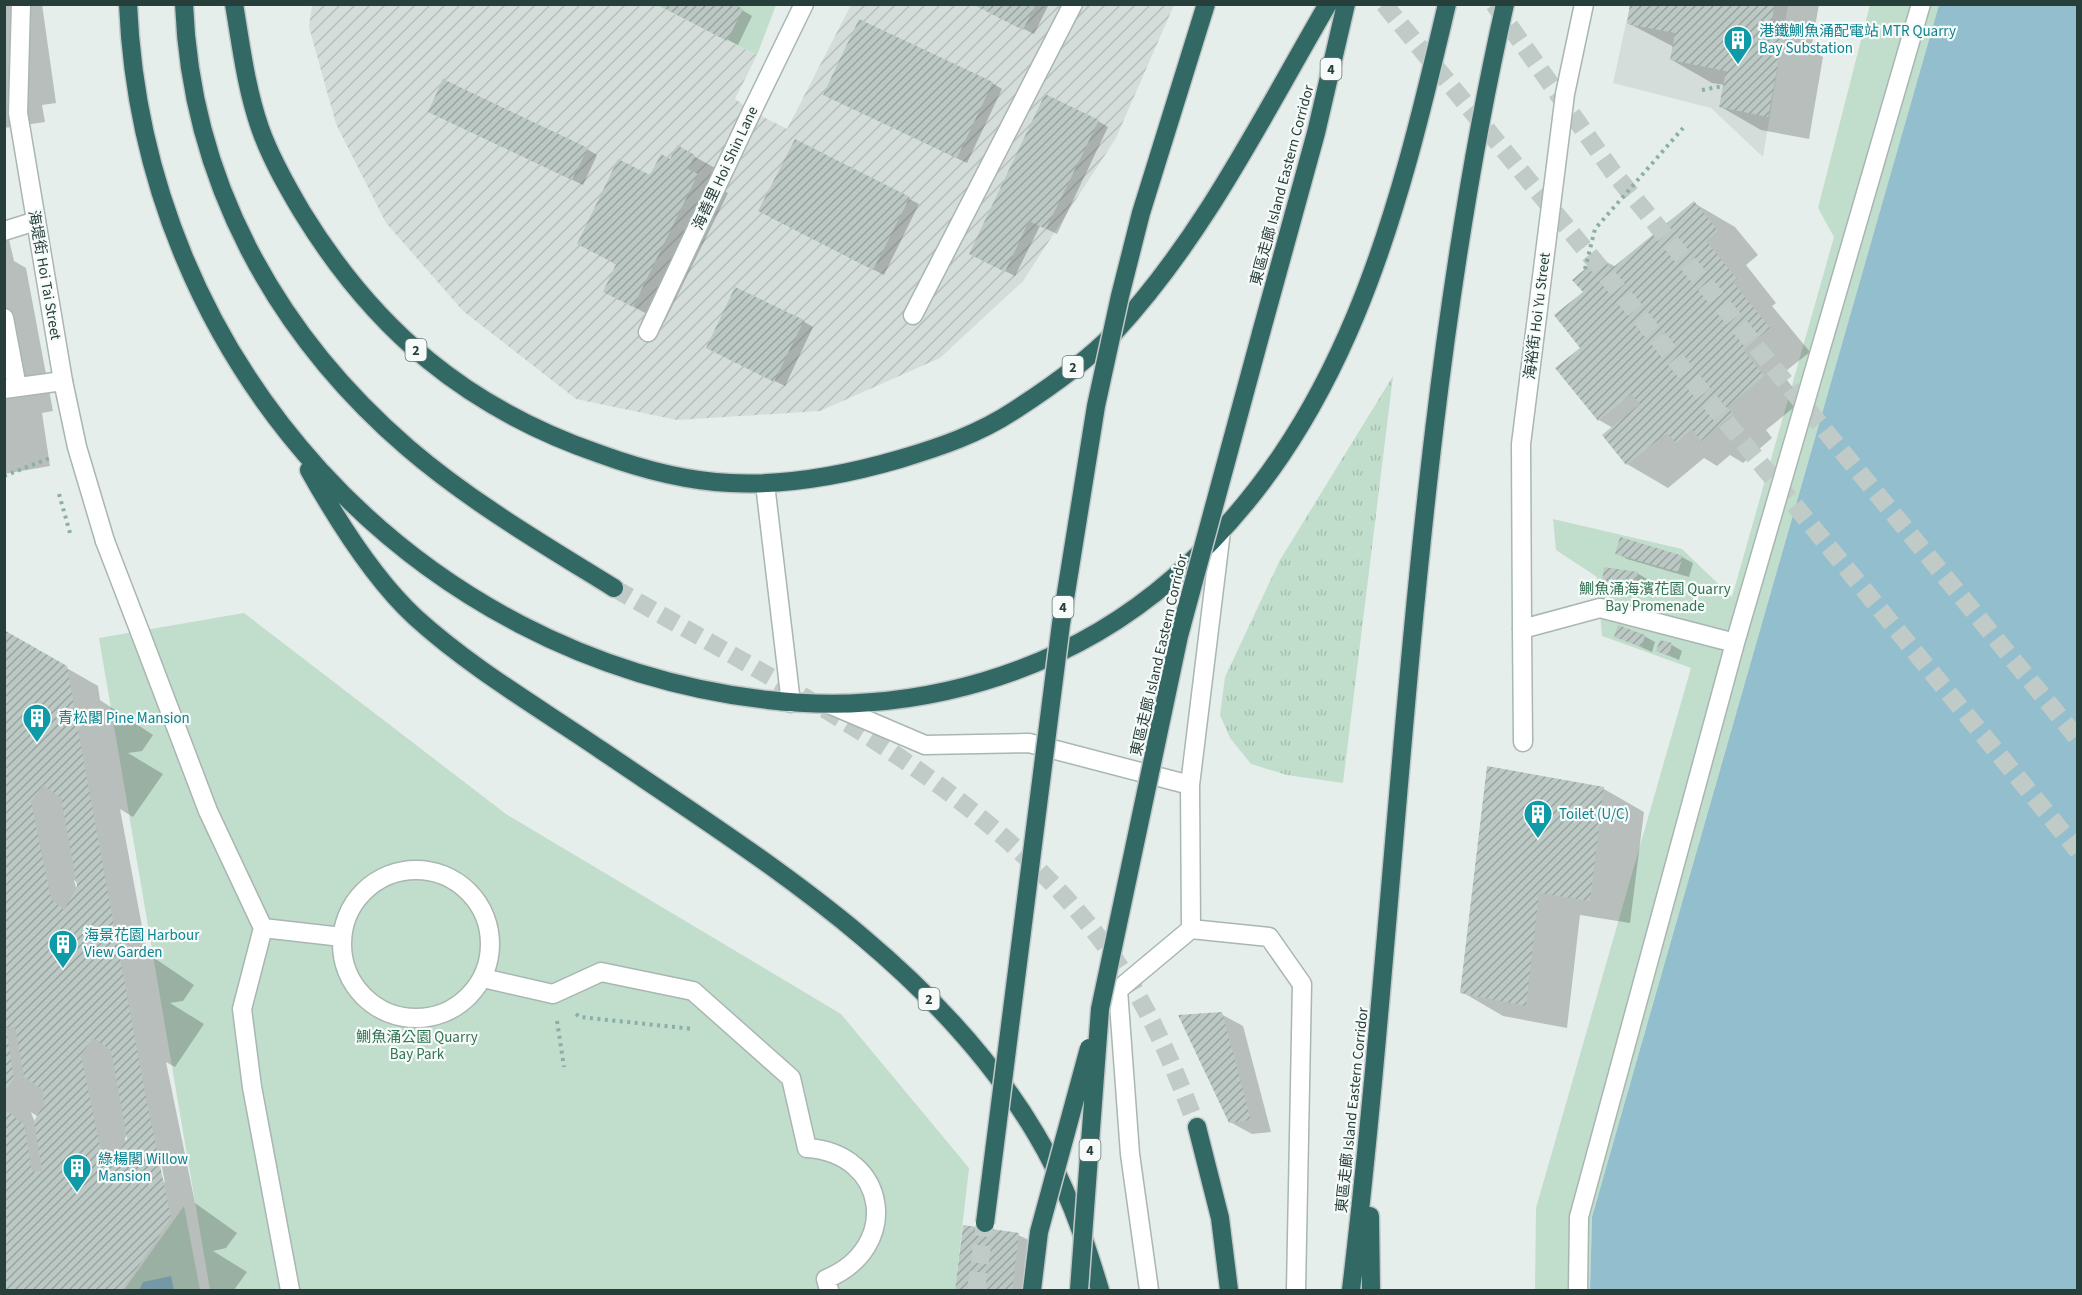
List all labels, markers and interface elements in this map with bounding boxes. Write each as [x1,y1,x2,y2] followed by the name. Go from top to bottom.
[1759,21,1956,59] place label: 港鐵鰂魚涌配電站 MTR Quarry Bay Substation
[1722,24,1754,66] building icon: 港鐵鰂魚涌配電站 MTR Quarry Bay Substation
[1320,58,1342,80] road number: 4
[1246,82,1320,288] street label: 東區走廊 Island Eastern Corridor
[688,103,763,233] street label: 海善里 Hoi Shin Lane
[23,209,66,342] street label: 海堤街 Hoi Tai Street
[1519,251,1556,381] street label: 海裕街 Hoi Yu Street
[406,339,426,361] road number: 2
[1062,356,1084,378] road number: 2
[1126,551,1193,758] street label: 東區走廊 Island Eastern Corridor
[1579,579,1731,617] park label: 鰂魚涌海濱花園 Quarry Bay Promenade
[1052,596,1074,618] road number: 4
[21,702,53,744] building icon: 青松閣 Pine Mansion
[58,708,190,729] place label: 青松閣 Pine Mansion
[1522,798,1554,840] building icon: Toilet (U/C)
[1559,804,1629,825] place label: Toilet (U/C)
[84,925,200,963] place label: 海景花園 Harbour View Garden
[47,928,79,970] building icon: 海景花園 Harbour View Garden
[918,988,940,1010] road number: 2
[1331,1005,1374,1214] street label: 東區走廊 Island Eastern Corridor
[356,1027,478,1065] park label: 鰂魚涌公園 Quarry Bay Park
[1080,1139,1100,1161] road number: 4
[98,1149,188,1187] place label: 綠楊閣 Willow Mansion
[61,1152,93,1194] building icon: 綠楊閣 Willow Mansion

